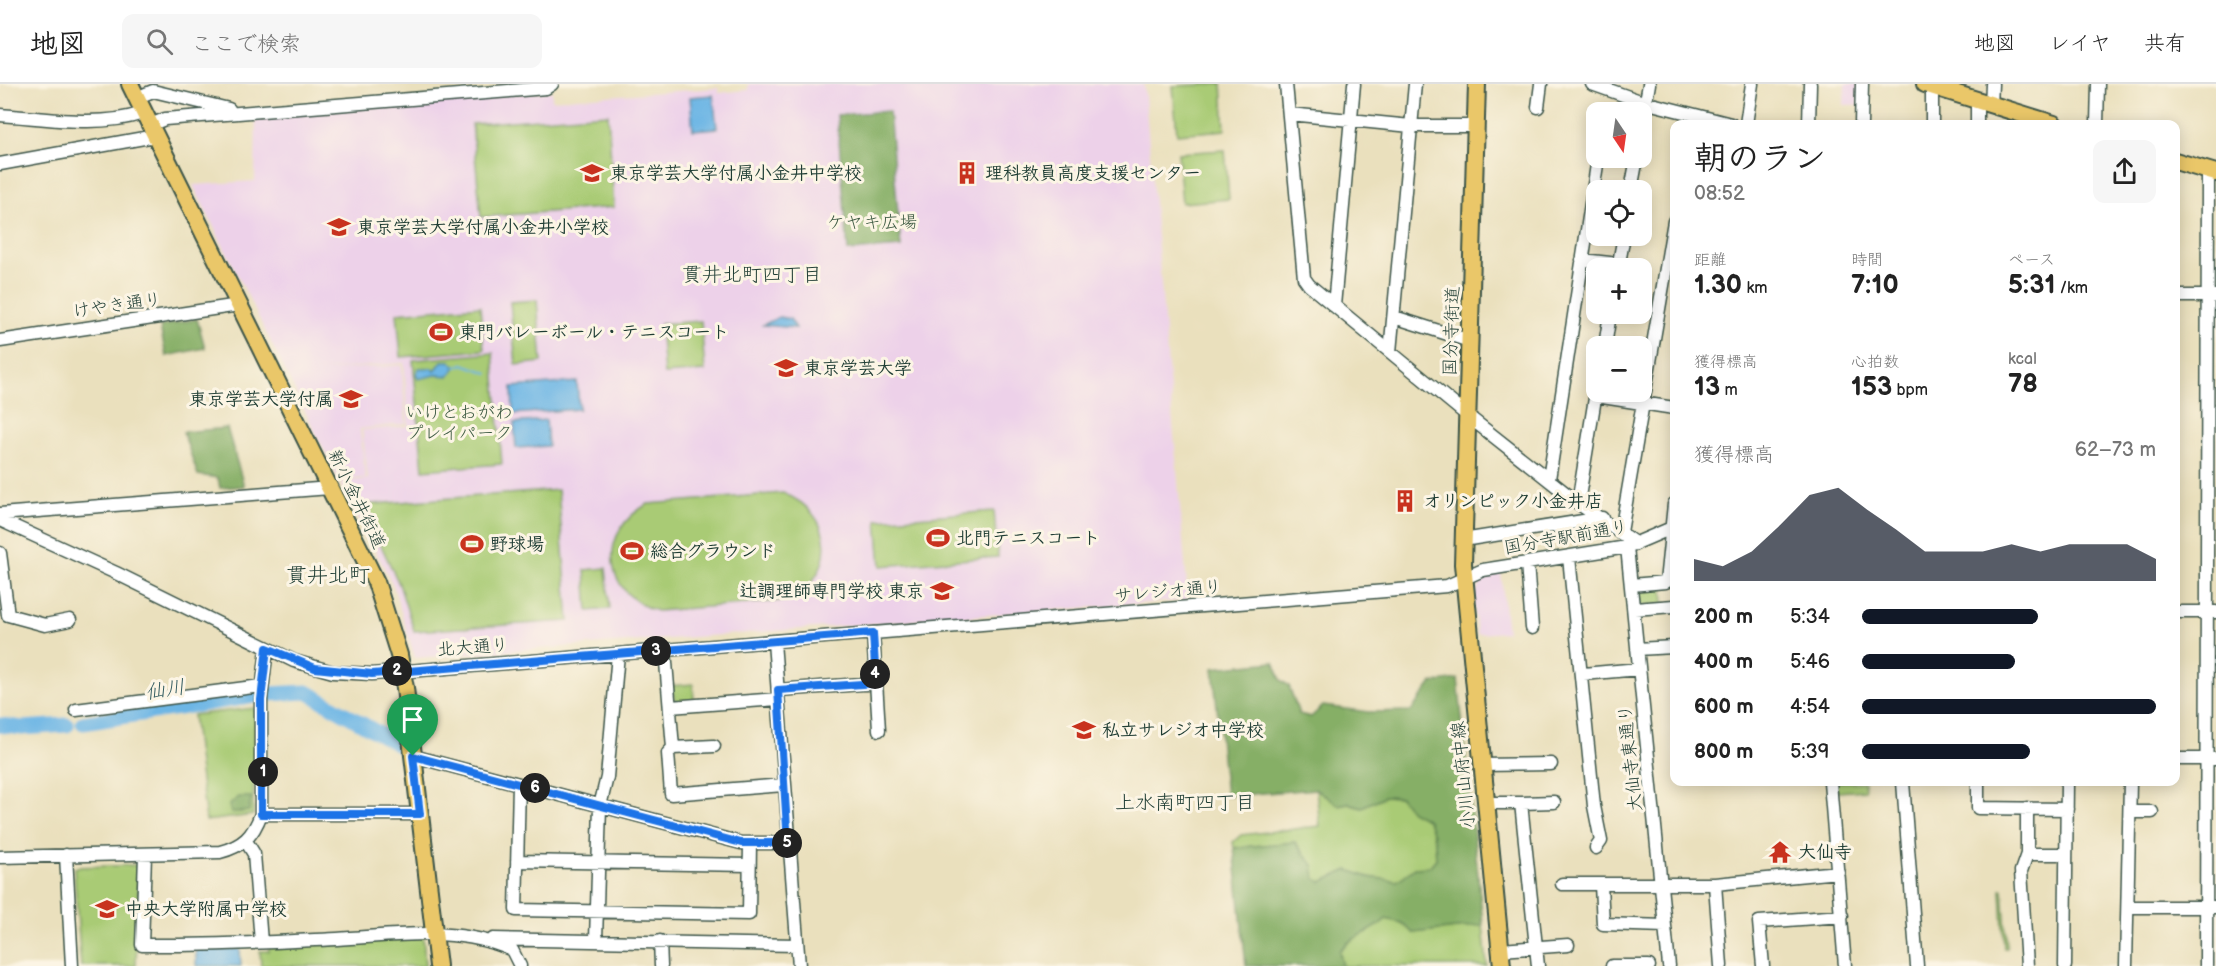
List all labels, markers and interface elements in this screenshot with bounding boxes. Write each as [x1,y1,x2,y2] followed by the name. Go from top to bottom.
[122,14,542,68] search box
[143,25,176,58] icon: search
[30,28,86,61] text: 地図
[191,31,301,58] text: ここで検索
[1974,31,2016,56] text: 地図
[2049,31,2111,56] text: レイヤ
[2144,31,2186,56] text: 共有
[1586,102,1652,168] north arrow
[1586,102,1652,402] map controls
[1694,139,1826,179] text: 朝のラン
[2093,140,2156,203] button: share
[579,160,605,186] school or university icon: 東京学芸大学付属小金井中学校
[954,160,980,186] building icon: 理科教員高度支援センター
[610,163,862,184] place label: 東京学芸大学付属小金井中学校
[985,163,1201,184] place label: 理科教員高度支援センター
[1586,180,1652,246] button: locate
[1694,182,1745,206] text: 08:52
[827,212,917,233] park label: ケヤキ広場
[326,214,352,240] school or university icon: 東京学芸大学付属小金井小学校
[357,217,609,238] place label: 東京学芸大学付属小金井小学校
[1694,251,1726,270] text: 距離
[1851,251,1883,270] text: 時間
[2008,251,2055,270] text: ペース
[1586,258,1652,324] button: +
[682,263,822,287] district label: 貫井北町四丁目
[1694,270,1742,301] text: 1.30
[1851,270,1899,301] text: 7:10
[2008,270,2055,301] text: 5:31
[1742,279,1767,298] text: km
[2055,279,2088,298] text: /km
[1439,286,1464,376] street label: 国分寺街道
[71,289,163,322] street label: けやき通り
[428,319,454,345] sports icon: 東門バレーボール・テニスコート
[459,322,729,343] place label: 東門バレーボール・テニスコート
[1586,336,1652,402] button: −
[2008,350,2037,369] text: kcal
[1694,353,1758,372] text: 獲得標高
[1851,353,1899,372] text: 心拍数
[773,355,799,381] school or university icon: 東京学芸大学
[804,358,912,379] place label: 東京学芸大学
[2008,369,2038,400] text: 78
[1694,372,1720,403] text: 13
[1851,372,1892,403] text: 153
[1720,381,1738,400] text: m
[1892,381,1928,400] text: bpm
[338,386,364,412] school or university icon: 東京学芸大学付属
[189,389,333,410] place label: 東京学芸大学付属
[405,402,513,444] park label: いけとおがわ プレイパーク
[2075,438,2156,462] text: 62–73 m
[1694,443,1774,467] text: 獲得標高
[323,446,390,552] street label: 新小金井街道
[1392,488,1418,514] building icon: オリンピック小金井店
[1423,491,1603,512] place label: オリンピック小金井店
[1502,516,1630,559] street label: 国分寺駅前通り
[925,525,951,551] sports icon: 北門テニスコート
[956,528,1100,549] place label: 北門テニスコート
[459,531,485,557] sports icon: 野球場
[490,534,544,555] place label: 野球場
[619,538,645,564] sports icon: 総合グラウンド
[650,541,776,562] place label: 総合グラウンド
[286,563,370,588] district label: 貫井北町
[1113,576,1223,607] street label: サレジオ通り
[929,578,955,604] school or university icon: 辻調理師専門学校 東京
[739,581,924,602] place label: 辻調理師専門学校 東京
[1694,605,1753,629] text: 200 m
[1790,605,1830,629] text: 5:34
[436,635,510,660] street label: 北大通り
[641,636,671,666] pin: 3
[651,641,661,660] text: 3
[1694,650,1753,674] text: 400 m
[1790,650,1830,674] text: 5:46
[382,656,412,686] pin: 2
[860,659,890,689] pin: 4
[392,661,402,680] text: 2
[870,664,880,683] text: 4
[144,675,187,705] water label: 仙川
[387,694,438,756] pin
[1694,695,1754,719] text: 600 m
[1790,695,1830,719] text: 4:54
[396,703,429,736] icon: arrive
[1614,703,1647,813] street label: 大仙寺東通り
[1071,717,1097,743] school or university icon: 私立サレジオ中学校
[1102,720,1264,741] place label: 私立サレジオ中学校
[1447,720,1480,830] street label: 小川山府中線
[1694,740,1753,764] text: 800 m
[1790,740,1829,764] text: 5:39
[248,757,278,787] pin: 1
[260,762,266,781] text: 1
[520,773,550,803] pin: 6
[530,778,540,797] text: 6
[1115,791,1255,815] district label: 上水南町四丁目
[772,828,802,858] pin: 5
[782,833,792,852] text: 5
[1767,839,1793,865] temple icon: 大仙寺
[1798,842,1852,863] place label: 大仙寺
[94,896,120,922] school or university icon: 中央大学附属中学校
[125,899,287,920] place label: 中央大学附属中学校

